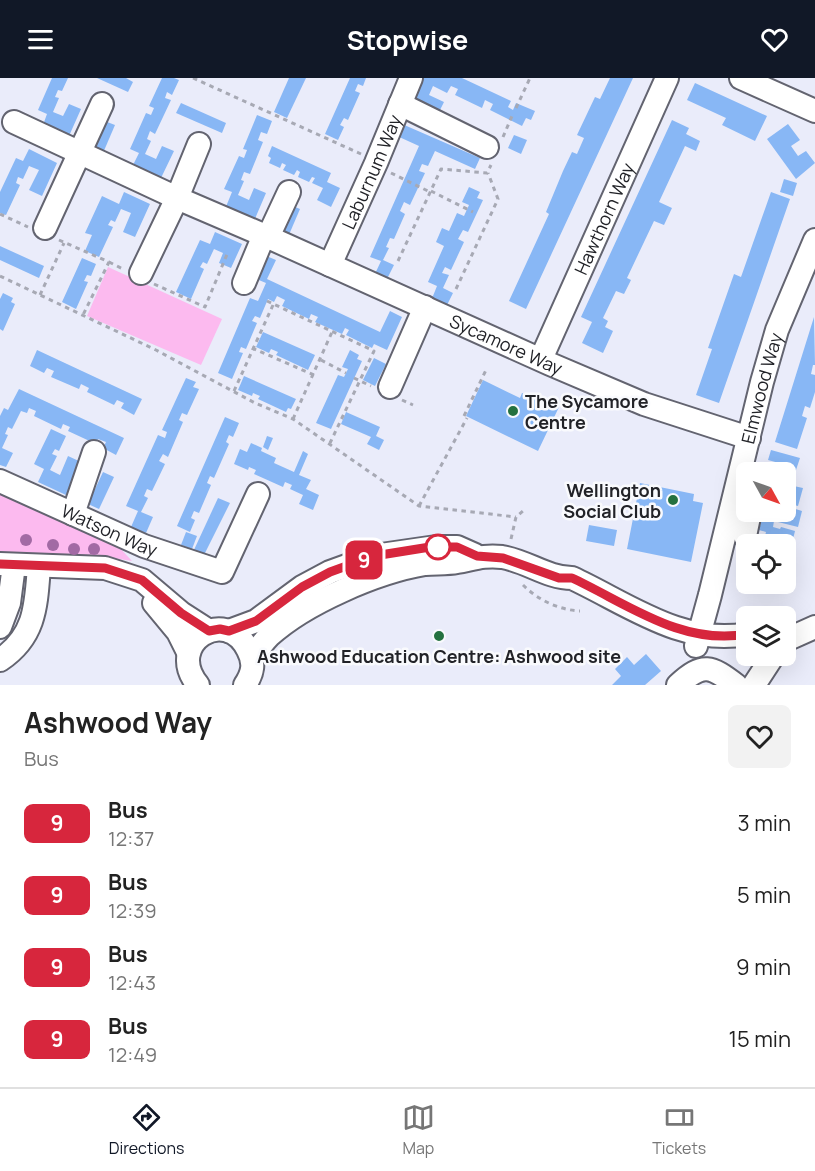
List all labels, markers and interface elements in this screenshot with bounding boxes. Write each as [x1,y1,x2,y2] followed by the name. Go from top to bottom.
[347,21,468,58] text: Stopwise
[24,23,57,56] icon: menu
[758,23,791,56] icon: heart
[336,111,407,233] street label: Laburnum Way
[568,158,640,278] street label: Hawthorn Way
[446,308,567,380] street label: Sycamore Way
[735,329,788,446] street label: Elmwood Way
[525,389,649,434] place label: The Sycamore Centre
[506,404,520,418] marker: The Sycamore Centre
[736,462,796,522] north arrow
[736,462,796,666] map controls
[563,478,661,523] place label: Wellington Social Club
[666,493,680,507] marker: Wellington Social Club
[58,498,161,562] street label: Watson Way
[425,534,451,560] unlabelled marker
[736,534,796,594] button: locate
[344,540,383,580] line badge: 9
[357,546,371,574] text: 9
[736,606,796,666] button: layers
[432,629,446,643] marker: Ashwood Education Centre: Ashwood site
[257,644,621,668] place label: Ashwood Education Centre: Ashwood site
[24,703,212,741] text: Ashwood Way
[728,705,791,768] button: heart
[24,745,59,772] text: Bus
[108,795,148,825] text: Bus
[738,808,791,838] text: 3 min
[50,809,64,837] text: 9
[108,825,154,852] text: 12:37
[108,867,148,897] text: Bus
[737,880,791,910] text: 5 min
[50,881,64,909] text: 9
[108,897,157,924] text: 12:39
[108,939,148,969] text: Bus
[736,952,791,982] text: 9 min
[50,953,64,981] text: 9
[108,969,156,996] text: 12:43
[108,1011,148,1041] text: Bus
[728,1024,791,1054] text: 15 min
[50,1025,64,1053] text: 9
[108,1041,157,1068] text: 12:49
[109,1101,184,1159] tab: Directions
[402,1101,435,1159] tab: Map
[652,1101,706,1159] tab: Tickets

